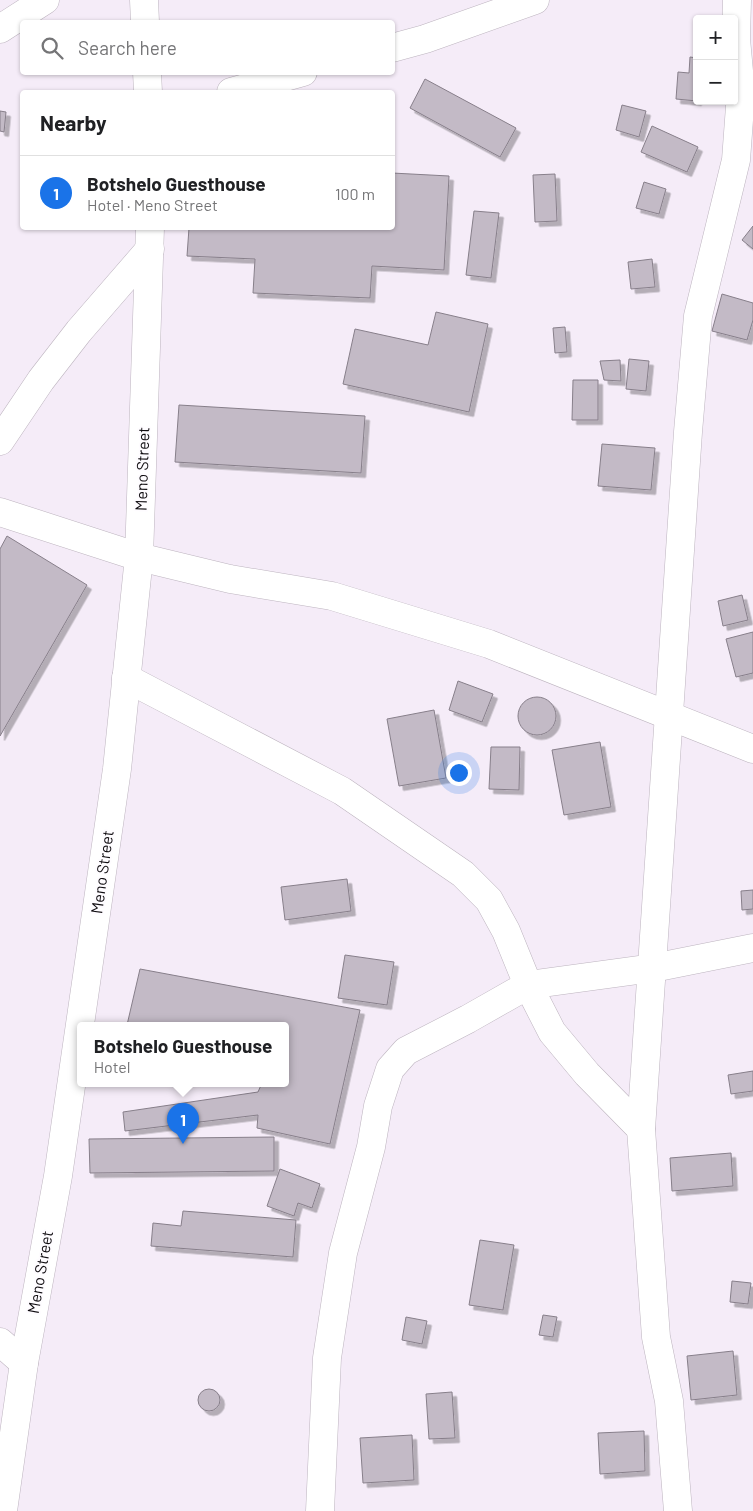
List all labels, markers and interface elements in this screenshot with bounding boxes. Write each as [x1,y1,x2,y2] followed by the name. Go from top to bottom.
[693,15,738,105] map controls
[693,15,738,60] button: +
[20,20,395,75] search box
[38,34,66,62] icon: search
[78,36,177,59] text: Search here
[693,60,738,105] button: −
[40,110,106,135] text: Nearby
[87,172,266,195] text: Botshelo Guesthouse
[53,184,59,203] text: 1
[335,184,375,203] text: 100 m
[87,195,218,214] text: Hotel · Meno Street
[131,427,152,511] street label: Meno Street
[446,760,472,786] your location
[86,829,117,915] street label: Meno Street
[77,1022,289,1087] popup
[94,1034,272,1057] text: Botshelo Guesthouse
[94,1057,131,1076] text: Hotel
[167,1103,199,1144] pin: 1
[23,1229,56,1315] street label: Meno Street

